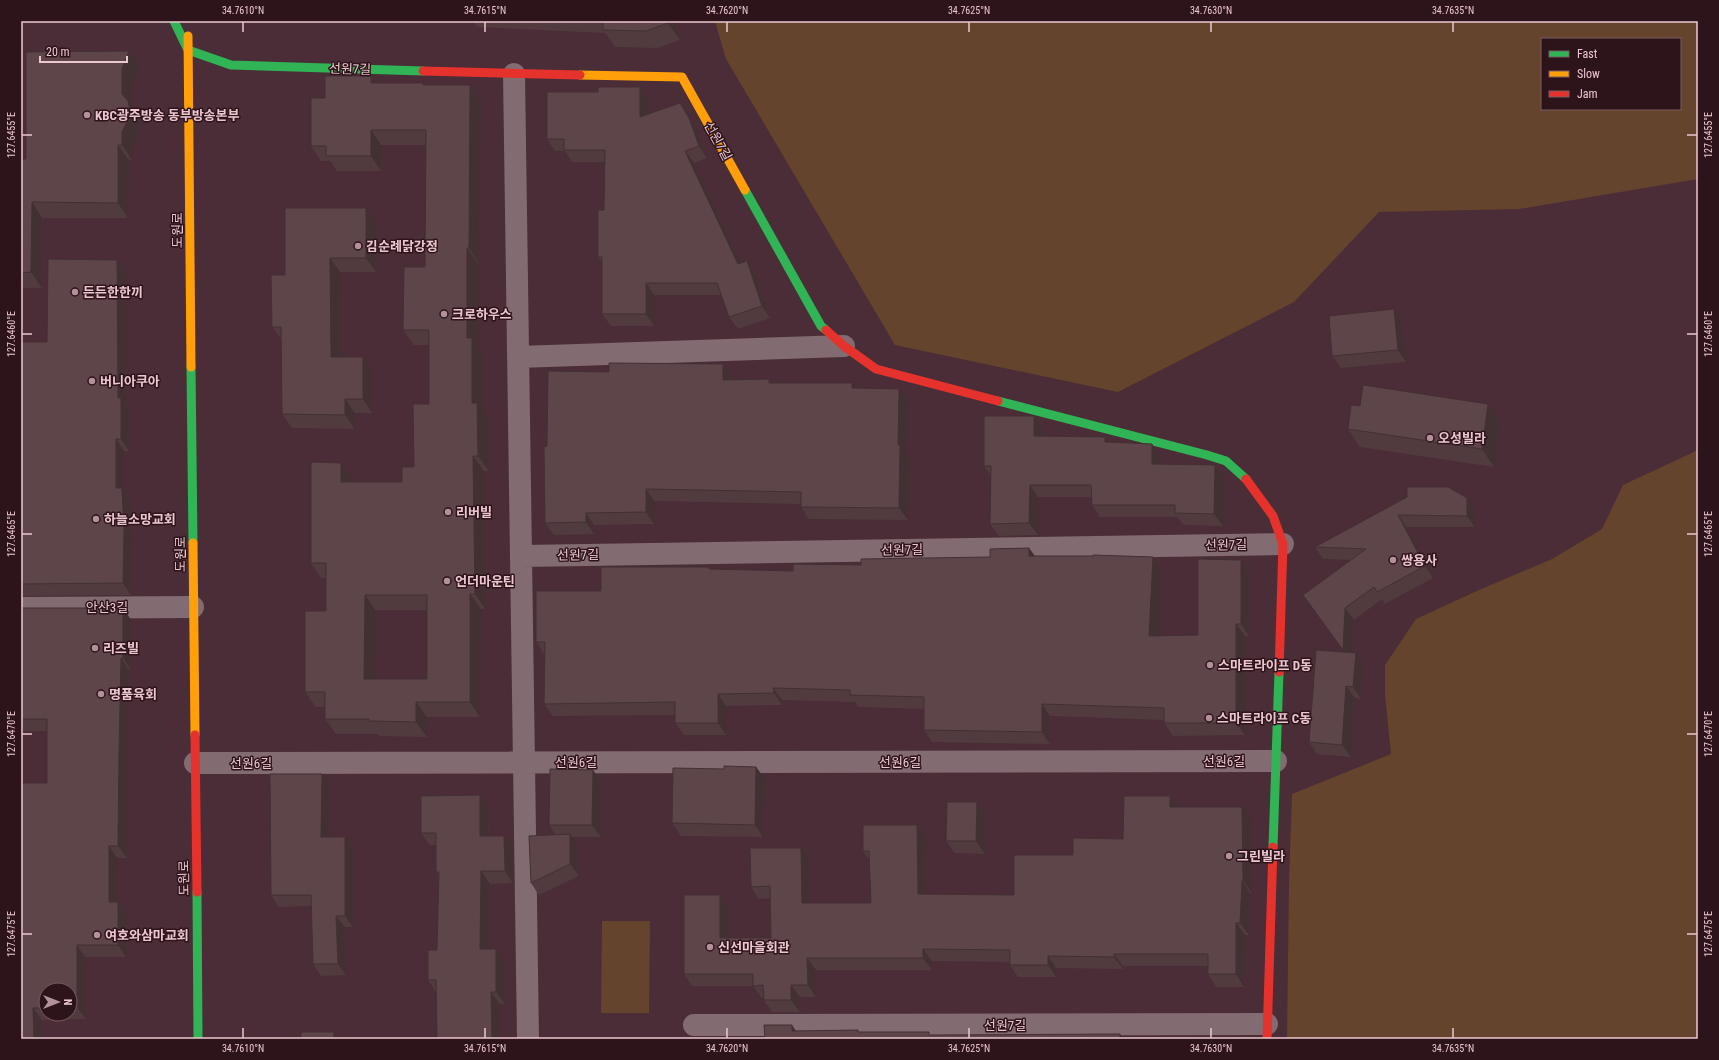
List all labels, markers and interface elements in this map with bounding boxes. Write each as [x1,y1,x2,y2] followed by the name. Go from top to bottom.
[222,5,264,16] text: 34.7610°N
[464,5,506,16] text: 34.7615°N
[706,5,748,16] text: 34.7620°N
[948,5,990,16] text: 34.7625°N
[1190,5,1232,16] text: 34.7630°N
[1432,5,1474,16] text: 34.7635°N
[40,38,127,64] scale bar
[1541,38,1681,110] legend
[46,45,70,59] text: 20 m
[1577,47,1598,61] text: Fast
[329,61,371,77] street label: 선원7길
[1577,67,1600,81] text: Slow
[1577,87,1598,101] text: Jam
[95,108,240,123] place label: KBC광주방송 동부방송본부
[82,110,92,120] marker: KBC광주방송 동부방송본부
[6,112,17,158] text: 127.6455°E
[1703,112,1714,158] text: 127.6455°E
[701,119,735,163] street label: 선원7길
[170,212,185,248] street label: 도원로
[366,239,438,254] place label: 김순례닭강정
[353,241,363,251] marker: 김순례닭강정
[83,285,143,300] place label: 든든한한끼
[70,287,80,297] marker: 든든한한끼
[452,307,512,322] place label: 크로하우스
[439,309,449,319] marker: 크로하우스
[6,311,17,357] text: 127.6460°E
[1703,311,1714,357] text: 127.6460°E
[100,374,160,389] place label: 버니아쿠아
[87,376,97,386] marker: 버니아쿠아
[1438,431,1486,446] place label: 오성빌라
[1425,433,1435,443] marker: 오성빌라
[456,505,492,520] place label: 리버빌
[443,507,453,517] marker: 리버빌
[6,511,17,557] text: 127.6465°E
[1703,511,1714,557] text: 127.6465°E
[104,512,176,527] place label: 하늘소망교회
[91,514,101,524] marker: 하늘소망교회
[173,536,188,572] street label: 도원로
[1205,537,1247,553] street label: 선원7길
[881,542,923,558] street label: 선원7길
[557,547,599,563] street label: 선원7길
[1401,553,1437,568] place label: 쌍용사
[1388,555,1398,565] marker: 쌍용사
[455,574,515,589] place label: 언더마운틴
[442,576,452,586] marker: 언더마운틴
[86,600,128,615] street label: 안산3길
[103,641,139,656] place label: 리즈빌
[90,643,100,653] marker: 리즈빌
[1218,658,1312,673] place label: 스마트라이프 D동
[1205,660,1215,670] marker: 스마트라이프 D동
[109,687,157,702] place label: 명품육회
[96,689,106,699] marker: 명품육회
[6,711,17,757] text: 127.6470°E
[1217,711,1311,726] place label: 스마트라이프 C동
[1703,711,1714,757] text: 127.6470°E
[1204,713,1214,723] marker: 스마트라이프 C동
[1203,754,1245,769] street label: 선원6길
[555,755,597,770] street label: 선원6길
[879,755,921,770] street label: 선원6길
[230,756,272,771] street label: 선원6길
[1237,849,1285,864] place label: 그린빌라
[1224,851,1234,861] marker: 그린빌라
[176,860,192,896] street label: 도원로
[6,911,17,957] text: 127.6475°E
[1703,911,1714,957] text: 127.6475°E
[105,928,189,943] place label: 여호와삼마교회
[92,930,102,940] marker: 여호와삼마교회
[718,940,790,955] place label: 신선마을회관
[705,942,715,952] marker: 신선마을회관
[38,982,78,1022] north arrow
[61,999,74,1006] text: N
[984,1018,1026,1033] street label: 선원7길
[222,1043,264,1054] text: 34.7610°N
[464,1043,506,1054] text: 34.7615°N
[706,1043,748,1054] text: 34.7620°N
[948,1043,990,1054] text: 34.7625°N
[1190,1043,1232,1054] text: 34.7630°N
[1432,1043,1474,1054] text: 34.7635°N

